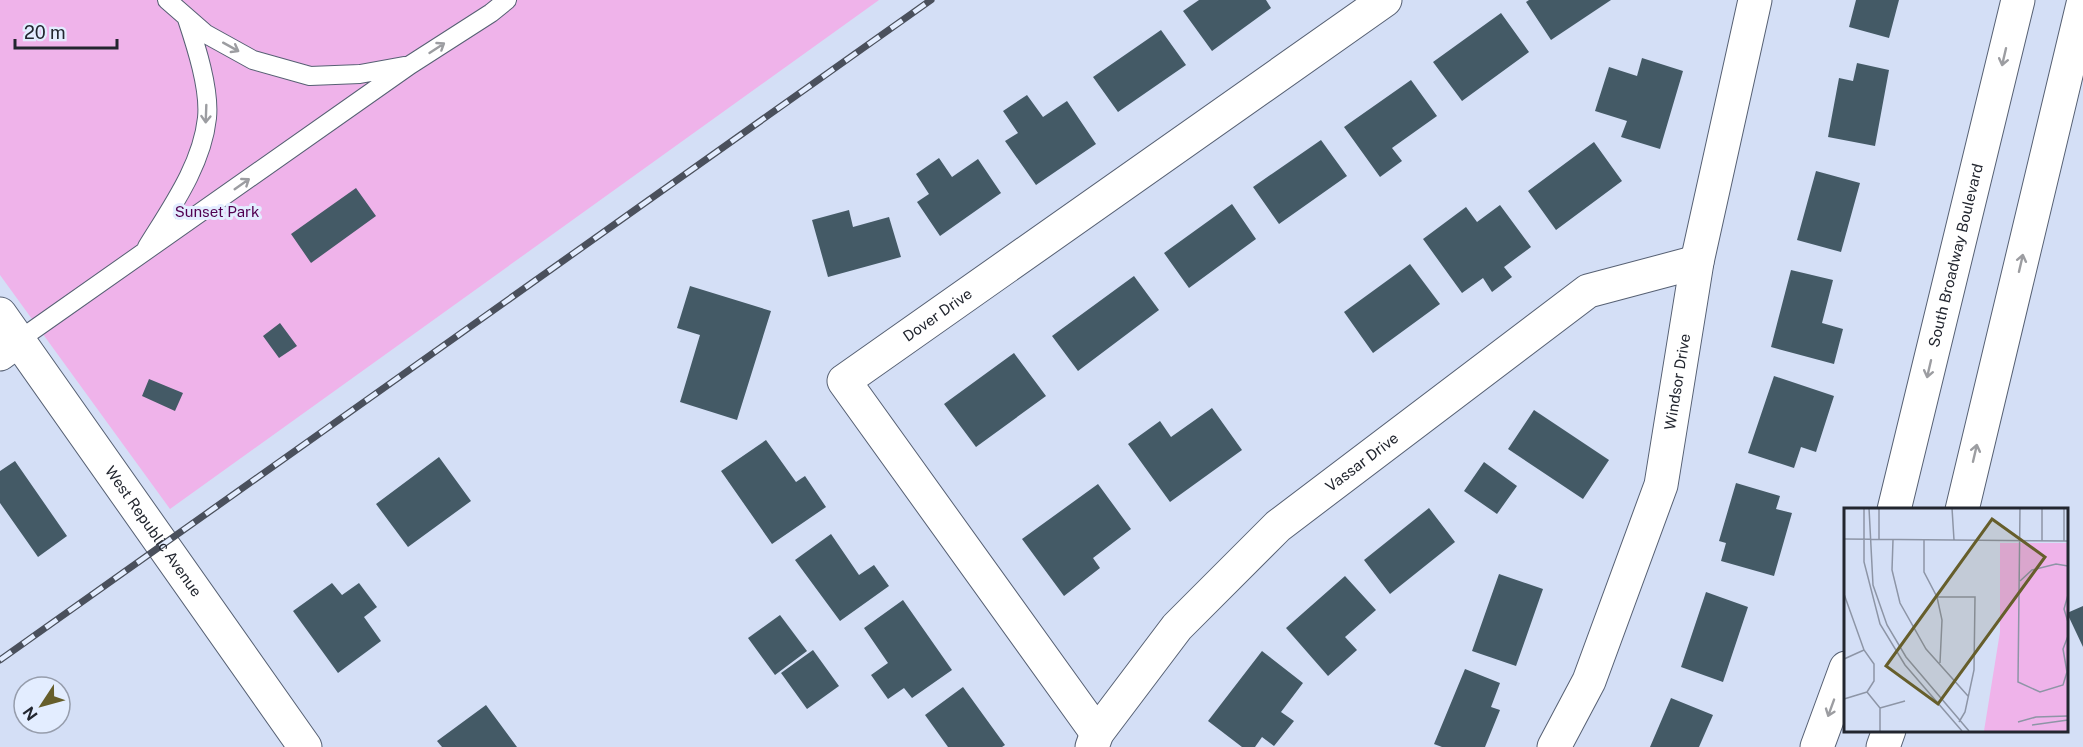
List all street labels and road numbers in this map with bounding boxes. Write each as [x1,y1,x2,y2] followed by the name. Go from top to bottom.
[1925,162,1986,349] street label: South Broadway Boulevard
[900,285,975,345] street label: Dover Drive
[1661,332,1693,431] street label: Windsor Drive
[1322,429,1401,495] street label: Vassar Drive
[102,463,205,600] street label: West Republic Avenue

